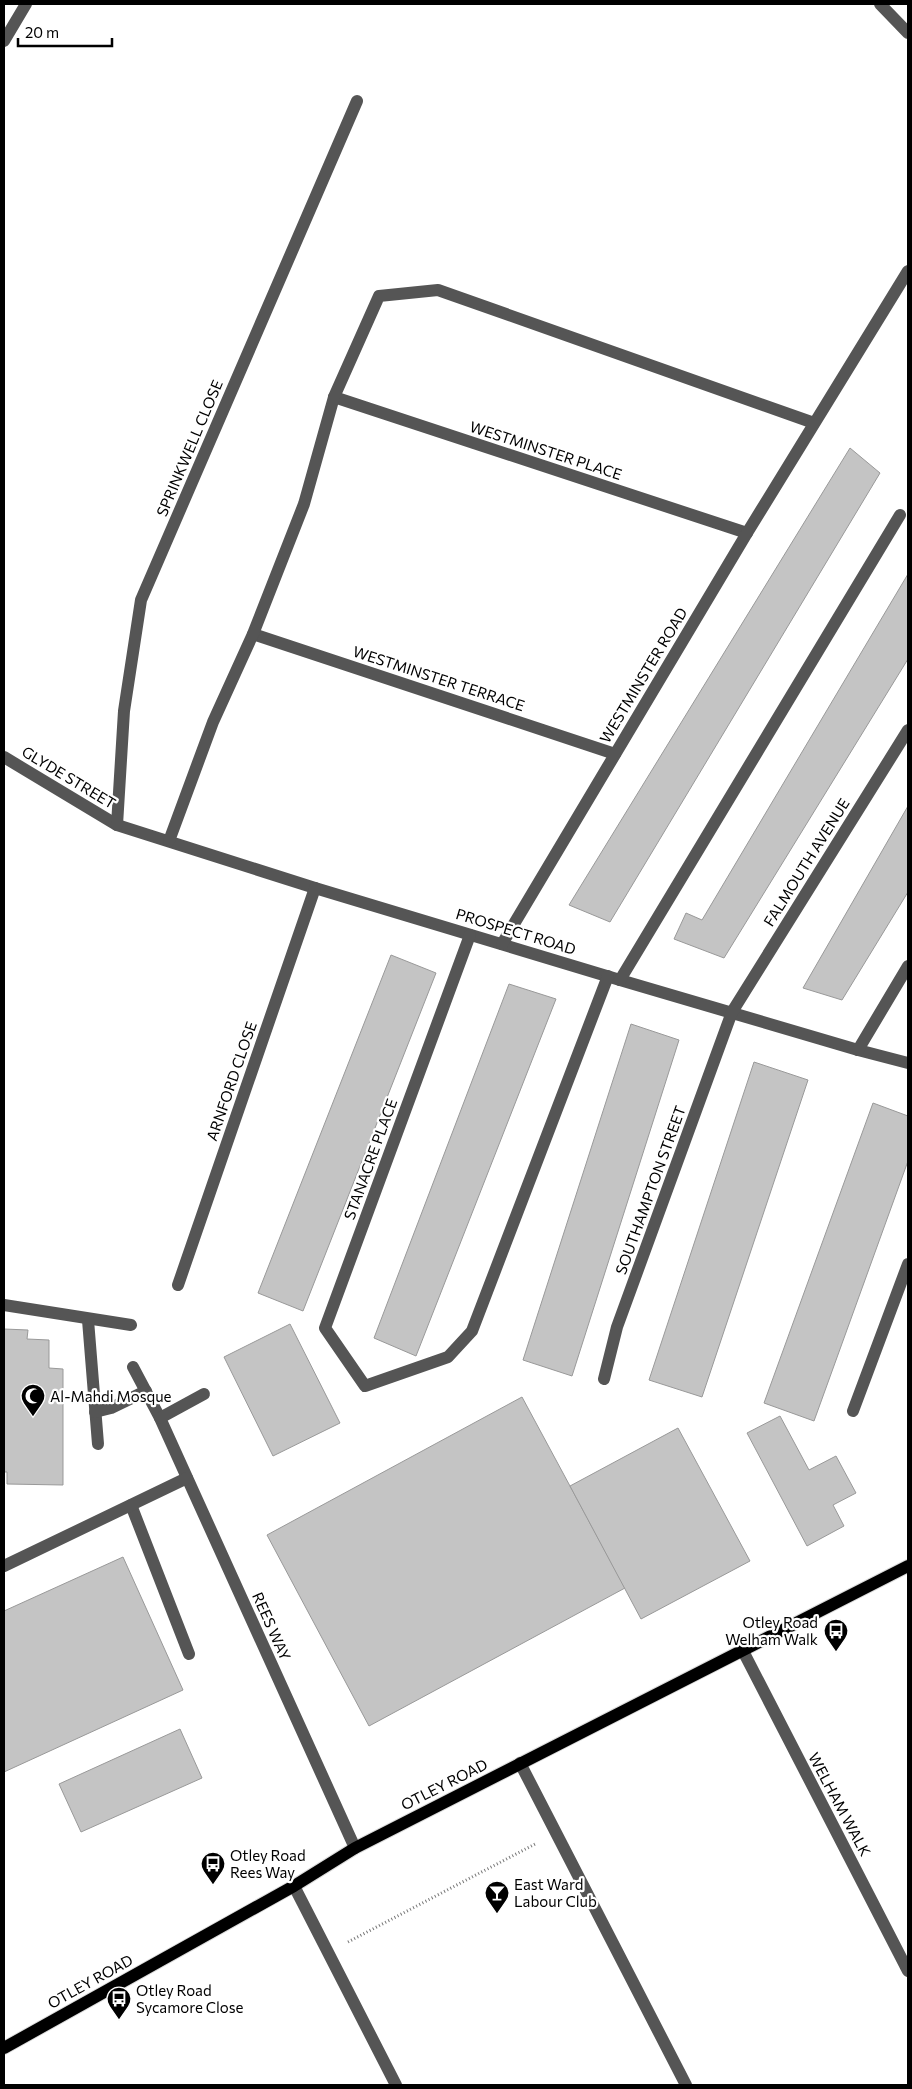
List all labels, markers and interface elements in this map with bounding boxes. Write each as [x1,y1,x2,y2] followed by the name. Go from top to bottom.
[18,15,111,47] scale bar
[25,23,59,41] text: 20 m
[152,377,226,519] street label: SPRINKWELL CLOSE
[468,417,624,483] street label: WESTMINSTER PLACE
[595,604,691,746] street label: WESTMINSTER ROAD
[351,642,527,714] street label: WESTMINSTER TERRACE
[19,742,119,812] street label: GLYDE STREET
[759,795,853,929] street label: FALMOUTH AVENUE
[454,904,578,958] street label: PROSPECT ROAD
[202,1019,260,1143] street label: ARNFORD CLOSE
[340,1096,400,1222] street label: STANACRE PLACE
[611,1103,689,1277] street label: SOUTHAMPTON STREET
[20,1383,46,1417] mosque icon: Al‐Mahdi Mosque
[50,1387,172,1405] place label: Al‐Mahdi Mosque
[249,1589,295,1663] street label: REES WAY
[725,1613,818,1648] place label: Otley Road Welham Walk
[823,1618,849,1652] bus stop icon: Otley Road Welham Walk
[805,1749,875,1859] street label: WELHAM WALK
[398,1755,490,1813] street label: OTLEY ROAD
[230,1846,306,1881] place label: Otley Road Rees Way
[200,1851,226,1885] bus stop icon: Otley Road Rees Way
[514,1875,597,1910] place label: East Ward Labour Club
[484,1880,510,1914] bar icon: East Ward Labour Club
[44,1950,136,2012] street label: OTLEY ROAD
[136,1981,244,2016] place label: Otley Road Sycamore Close
[106,1986,132,2020] bus stop icon: Otley Road Sycamore Close

